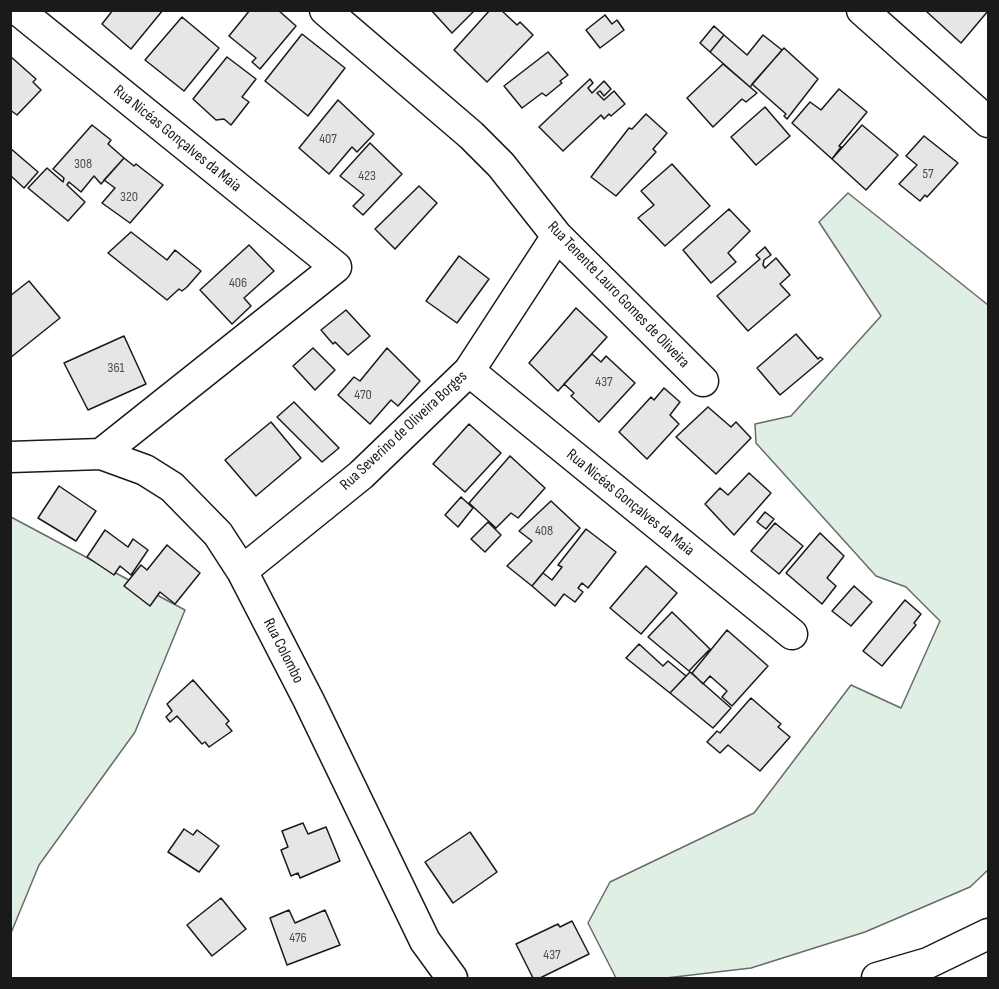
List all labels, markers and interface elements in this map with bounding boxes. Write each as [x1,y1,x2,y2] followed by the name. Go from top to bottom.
[109,82,245,196] street label: Rua Nicéas Gonçalves da Maia
[319,131,337,147] house number: 407
[74,156,92,172] house number: 308
[922,166,934,182] house number: 57
[358,168,376,184] house number: 423
[120,189,138,205] house number: 320
[543,218,693,372] street label: Rua Tenente Lauro Gomes de Oliveira
[229,275,247,291] house number: 406
[108,360,124,376] house number: 361
[336,367,472,495] street label: Rua Severino de Oliveira Borges
[595,374,613,390] house number: 437
[354,387,372,403] house number: 470
[562,446,698,560] street label: Rua Nicéas Gonçalves da Maia
[535,523,553,539] house number: 408
[259,615,307,687] street label: Rua Colombo
[289,930,307,946] house number: 476
[543,947,561,963] house number: 437

